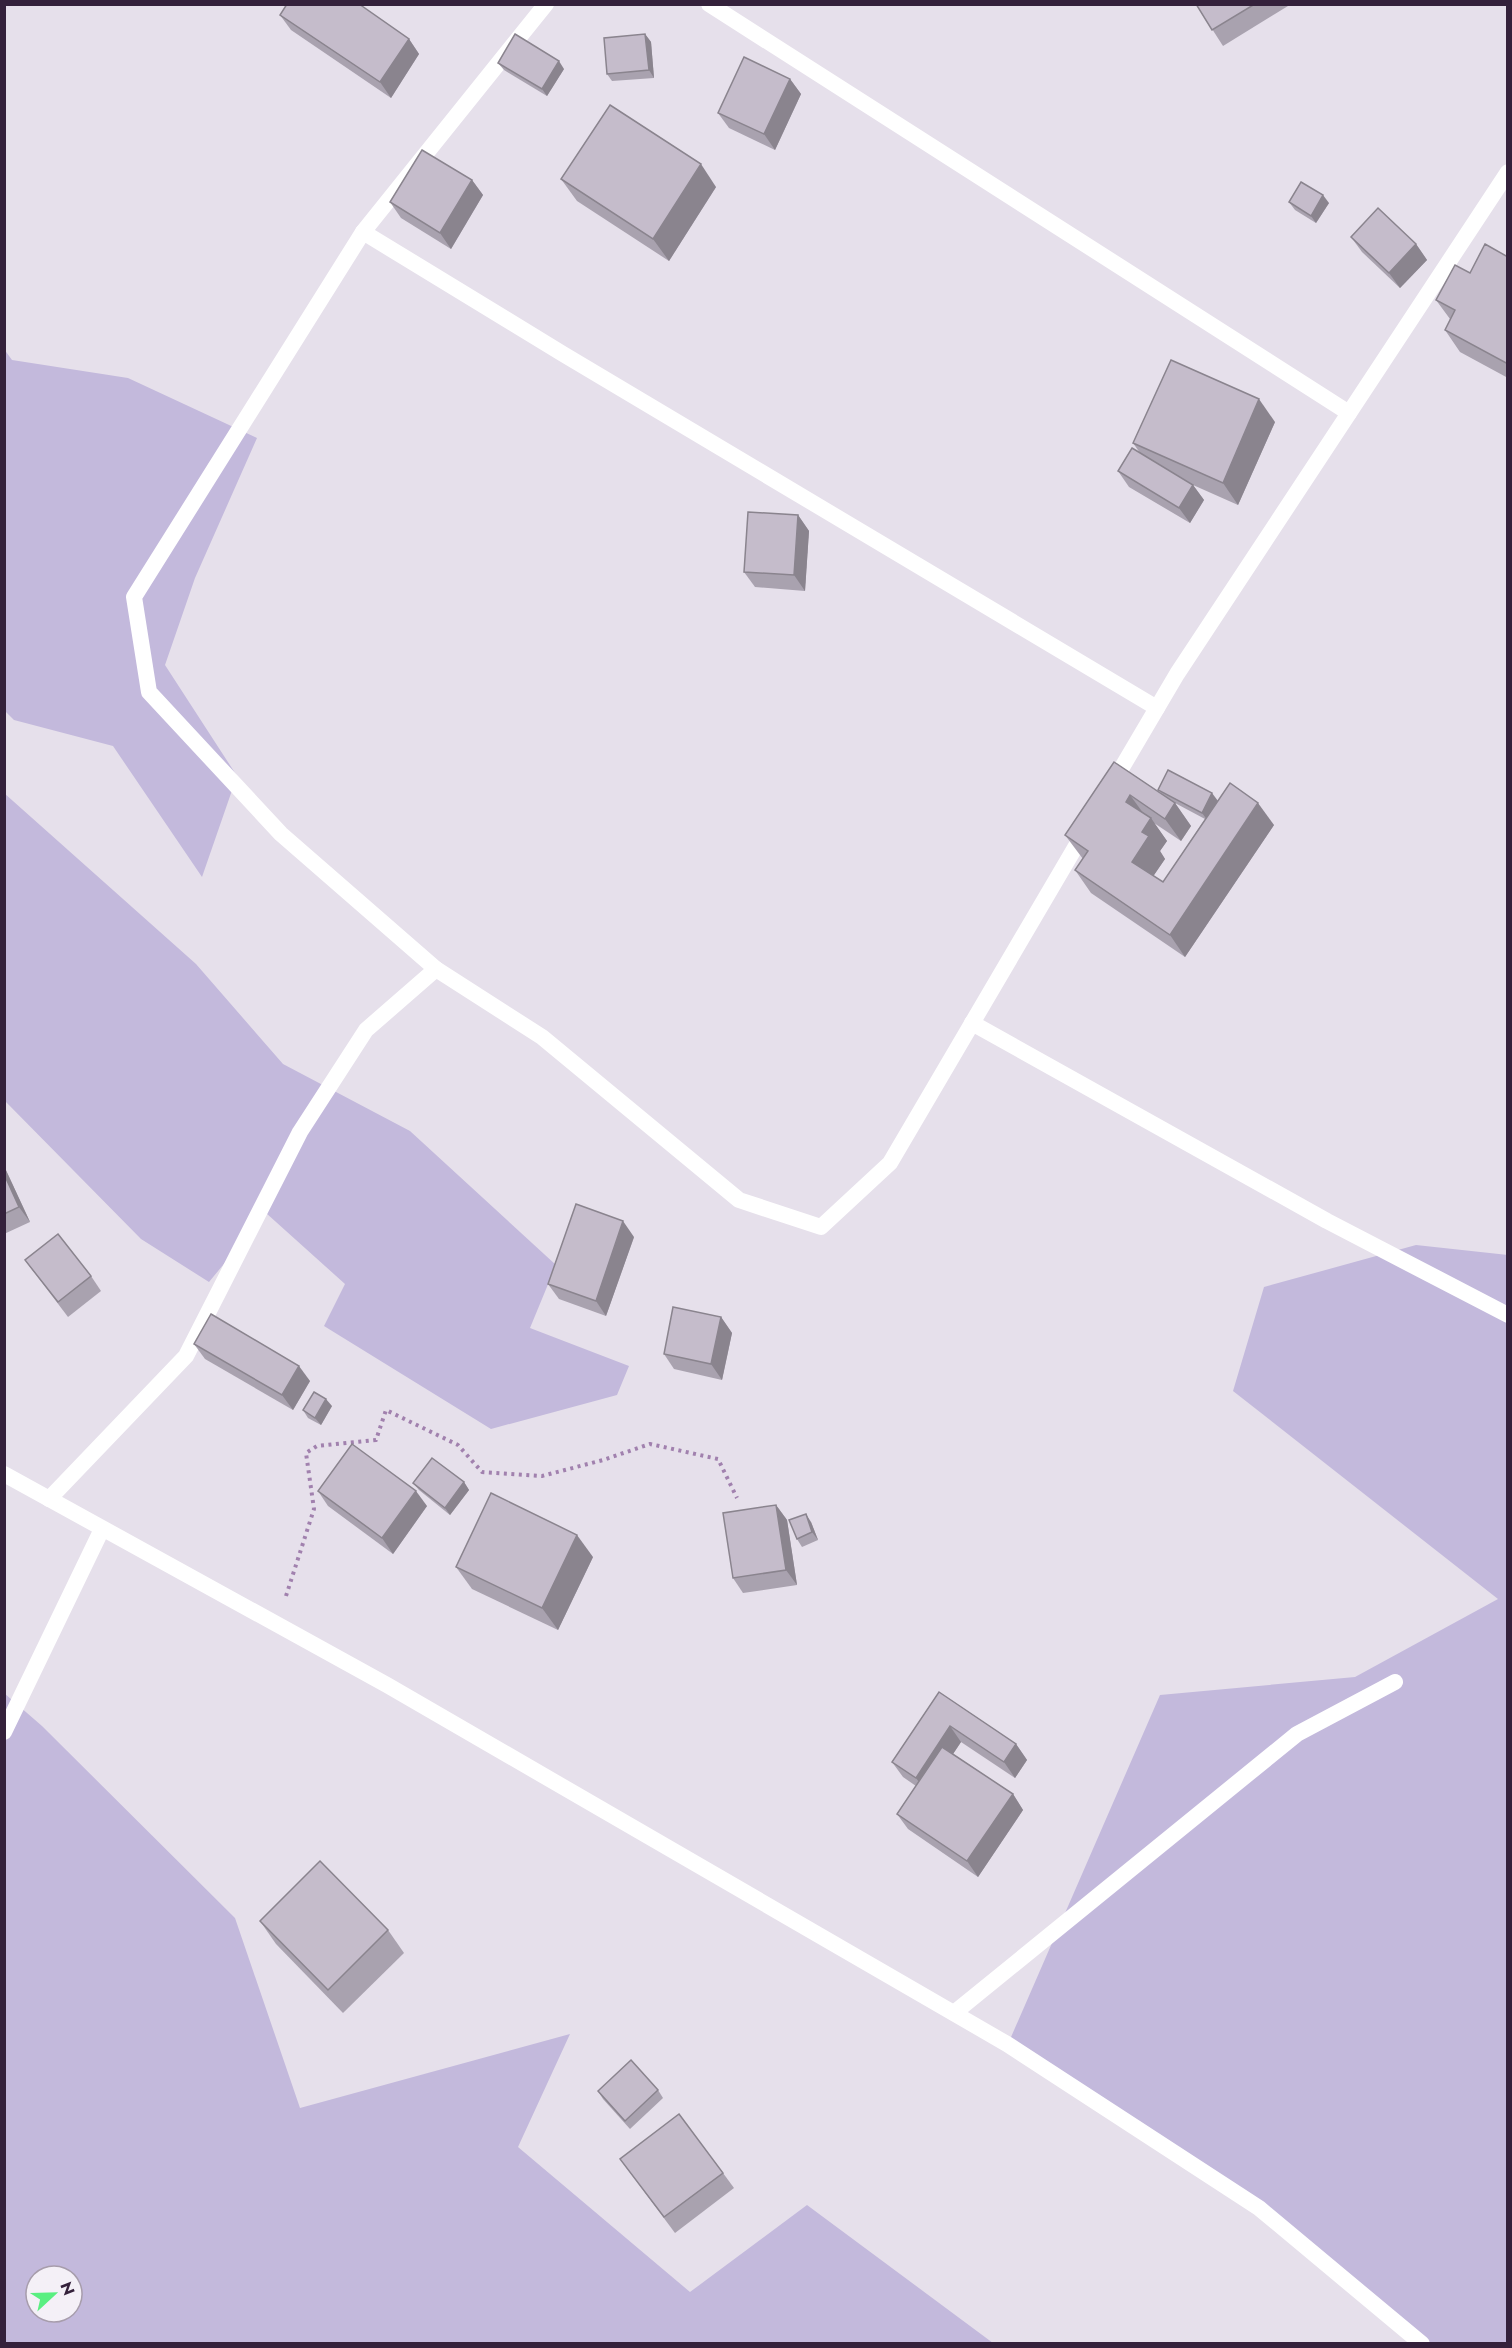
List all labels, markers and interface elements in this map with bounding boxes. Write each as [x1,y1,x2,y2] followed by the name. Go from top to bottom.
[24,2264,84,2324] north arrow
[54,2278,80,2299] text: N

